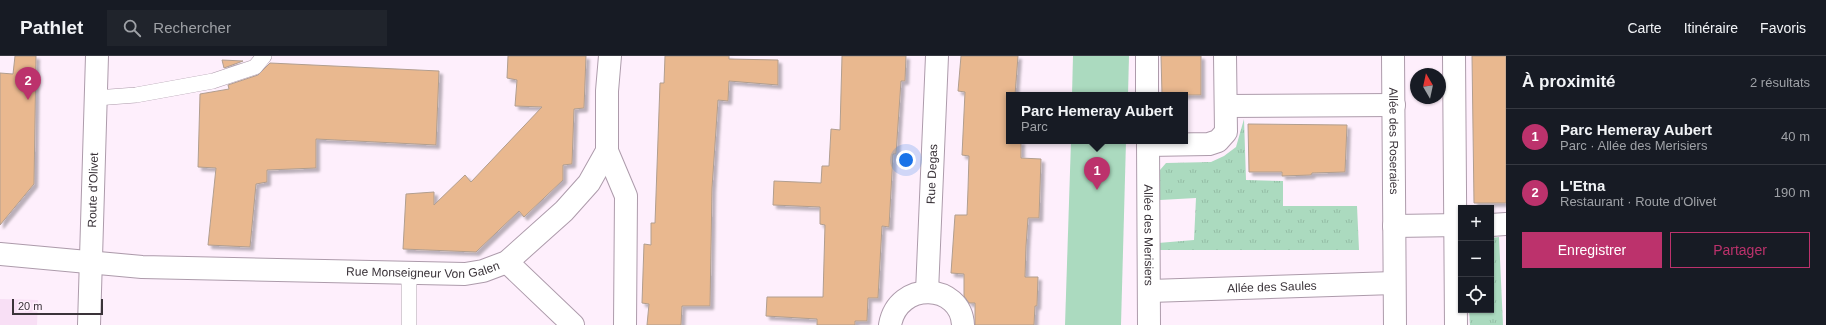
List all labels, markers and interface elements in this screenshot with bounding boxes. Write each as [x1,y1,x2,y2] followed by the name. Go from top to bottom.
[107,10,387,46] search box
[20,17,83,38] text: Pathlet
[121,17,143,39] icon: search
[153,19,231,36] text: Rechercher
[1627,20,1662,36] text: Carte
[1684,20,1738,36] text: Itinéraire
[1760,20,1806,36] text: Favoris
[15,67,41,100] pin: 2
[1410,68,1446,104] north arrow
[1522,72,1616,91] text: À proximité
[1750,75,1810,90] text: 2 résultats
[1386,88,1401,194] street label: Allée des Roseraies
[1006,92,1188,144] popup
[1021,102,1173,119] text: Parc Hemeray Aubert
[1021,119,1048,134] text: Parc
[1560,121,1712,138] text: Parc Hemeray Aubert
[1531,129,1539,144] text: 1
[1781,129,1810,144] text: 40 m
[1560,138,1707,153] text: Parc · Allée des Merisiers
[924,144,940,204] street label: Rue Degas
[896,150,916,170] your location
[85,152,101,228] street label: Route d'Olivet
[1084,157,1110,190] pin: 1
[1560,177,1605,194] text: L'Etna
[1141,184,1156,286] street label: Allée des Merisiers
[1531,185,1539,200] text: 2
[1774,185,1810,200] text: 190 m
[1560,194,1716,209] text: Restaurant · Route d'Olivet
[1458,205,1494,313] map controls
[1458,205,1494,241] button: +
[1522,232,1662,268] button: Enregistrer
[1670,232,1810,268] button: Partager
[1458,241,1494,277] button: −
[346,258,502,281] street label: Rue Monseigneur Von Galen
[1458,277,1494,313] button: locate
[1227,279,1317,295] street label: Allée des Saules
[12,297,103,316] scale bar
[18,300,42,312] text: 20 m

